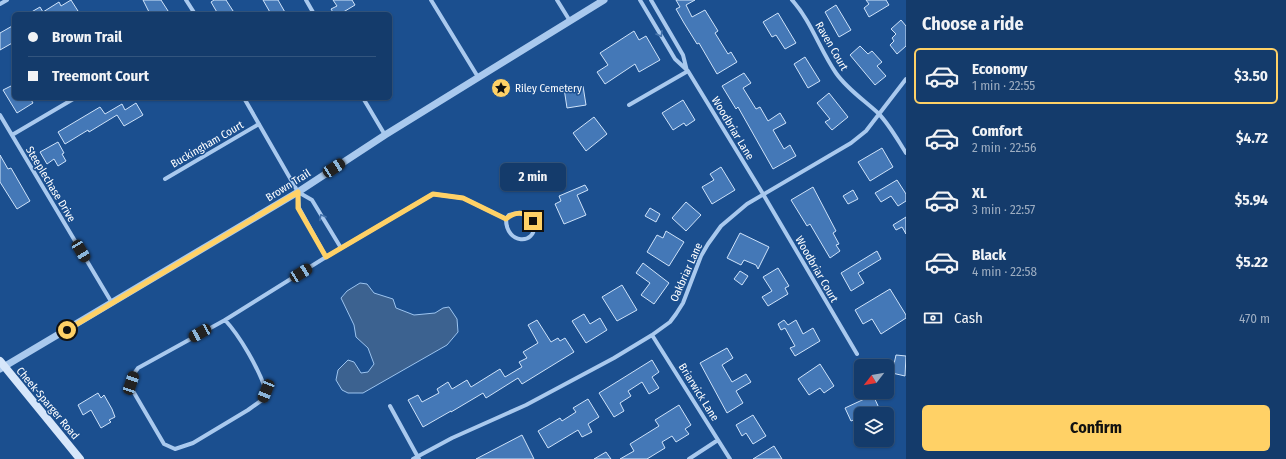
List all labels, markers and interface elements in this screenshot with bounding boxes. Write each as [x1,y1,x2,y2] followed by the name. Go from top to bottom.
[922,13,1024,35] text: Choose a ride
[812,20,851,73] street label: Raven Court
[52,28,122,46] text: Brown Trail
[656,30,663,37] one-way arrow
[924,58,960,94] icon: car
[972,60,1027,78] text: Economy
[52,67,149,85] text: Treemont Court
[1234,67,1268,85] text: $3.50
[490,77,512,99] place icon: Riley Cemetery
[972,78,1035,93] text: 1 min · 22:55
[515,82,582,95] place label: Riley Cemetery
[709,94,757,162] street label: Woodbriar Lane
[169,118,246,171] street label: Buckingham Court
[924,120,960,156] icon: car
[972,122,1023,140] text: Comfort
[1236,129,1268,147] text: $4.72
[972,140,1036,155] text: 2 min · 22:56
[23,144,78,224] street label: Steeplechase Drive
[321,156,347,180] car
[500,163,566,191] callout: 2 min
[264,167,313,204] street label: Brown Trail
[519,169,547,184] text: 2 min
[924,182,960,218] icon: car
[972,184,987,202] text: XL
[1235,191,1268,209] text: $5.94
[972,202,1035,217] text: 3 min · 22:57
[524,212,542,230] route end
[320,214,327,221] one-way arrow
[792,234,841,305] street label: Woodbriar Court
[70,238,92,264] car
[668,241,705,304] street label: Oakbriar Lane
[924,244,960,280] icon: car
[972,246,1006,264] text: Black
[1236,253,1268,271] text: $5.22
[288,262,314,284] car
[972,264,1037,279] text: 4 min · 22:58
[922,307,944,329] icon: cash
[954,309,983,327] text: Cash
[1239,311,1270,326] text: 470 m
[58,321,76,339] route start
[187,322,213,344] car
[854,359,894,399] north arrow
[854,359,894,447] map controls
[676,361,721,424] street label: Briarwick Lane
[14,364,82,442] street label: Cheek-Sparger Road
[122,370,140,396] car
[256,378,276,404] car
[922,405,1270,451] button: Confirm
[854,407,894,447] button: layers

